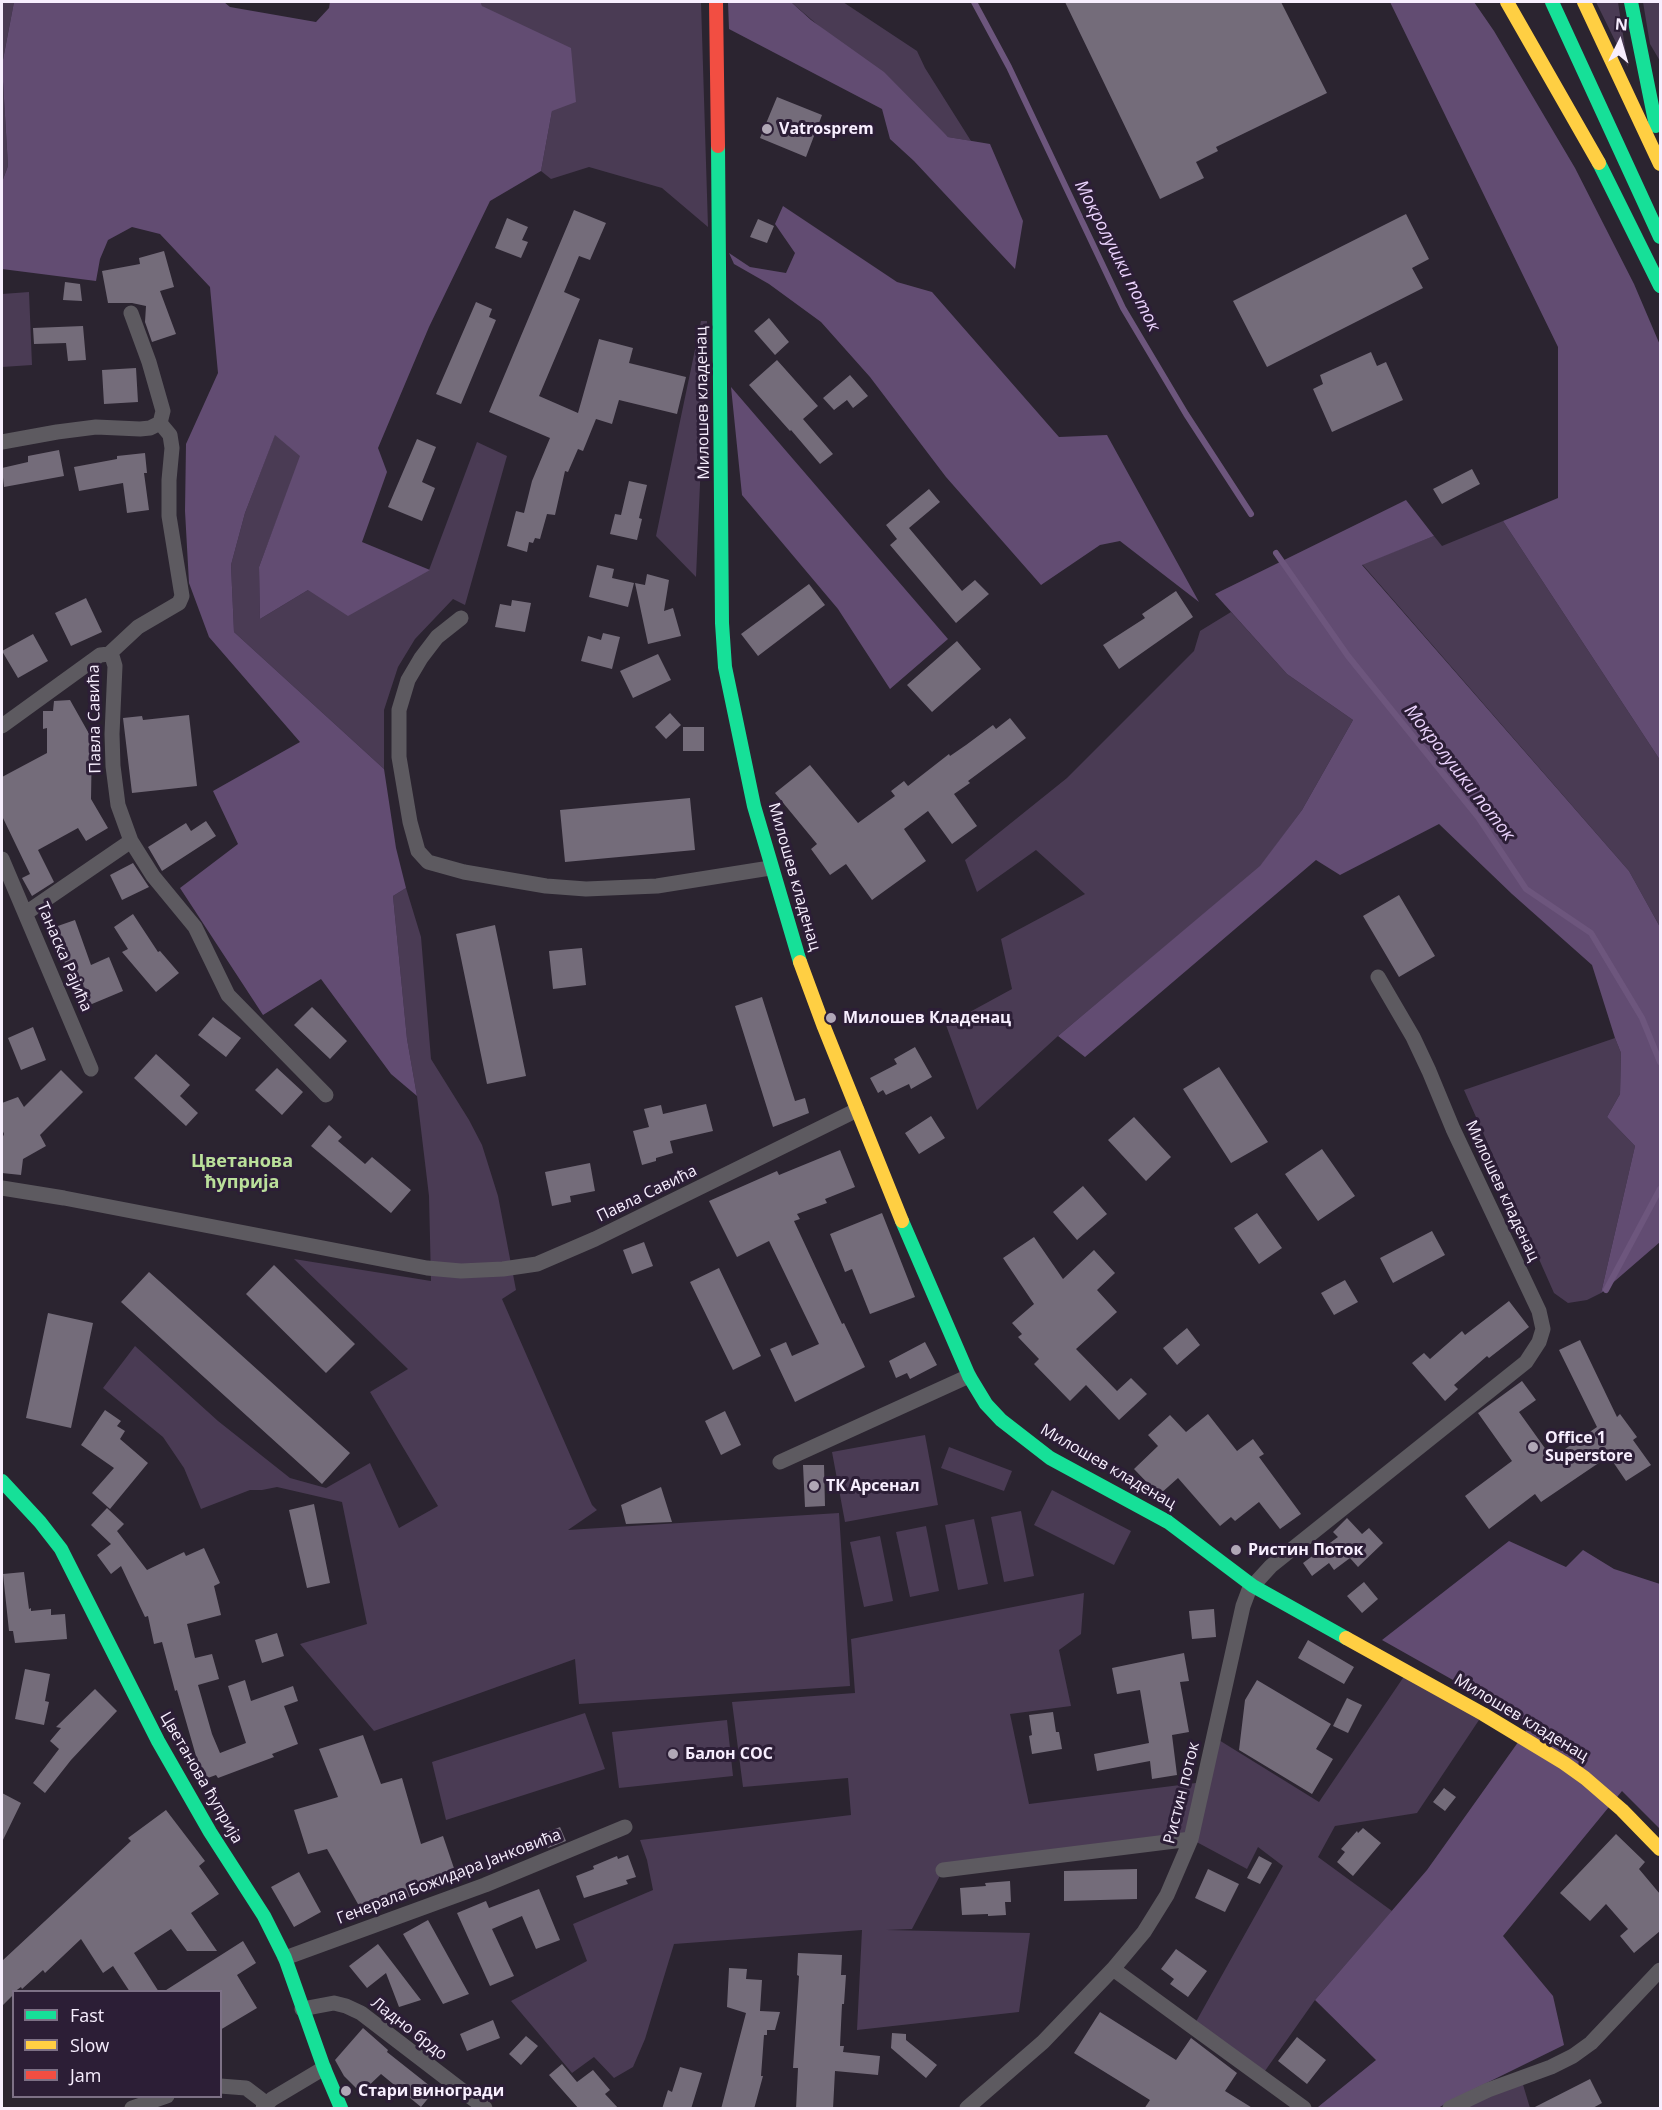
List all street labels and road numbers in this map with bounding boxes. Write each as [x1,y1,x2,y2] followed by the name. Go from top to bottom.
[692,326,714,480] street label: Милошев кладенац
[84,664,106,774] street label: Павла Савића
[764,801,824,953] street label: Милошев кладенац
[32,899,96,1015] street label: Танаска Рајића
[1461,1117,1543,1265] street label: Милошев кладенац
[594,1161,700,1227] street label: Павла Савића
[1037,1420,1179,1514] street label: Милошев кладенац
[1450,1670,1592,1766] street label: Милошев кладенац
[155,1709,247,1847] street label: Цветанова ћуприја
[1160,1740,1204,1846] street label: Ристин поток
[334,1825,564,1929] street label: Генерала Божидара Јанковића
[367,1993,451,2065] street label: Ладно брдо

